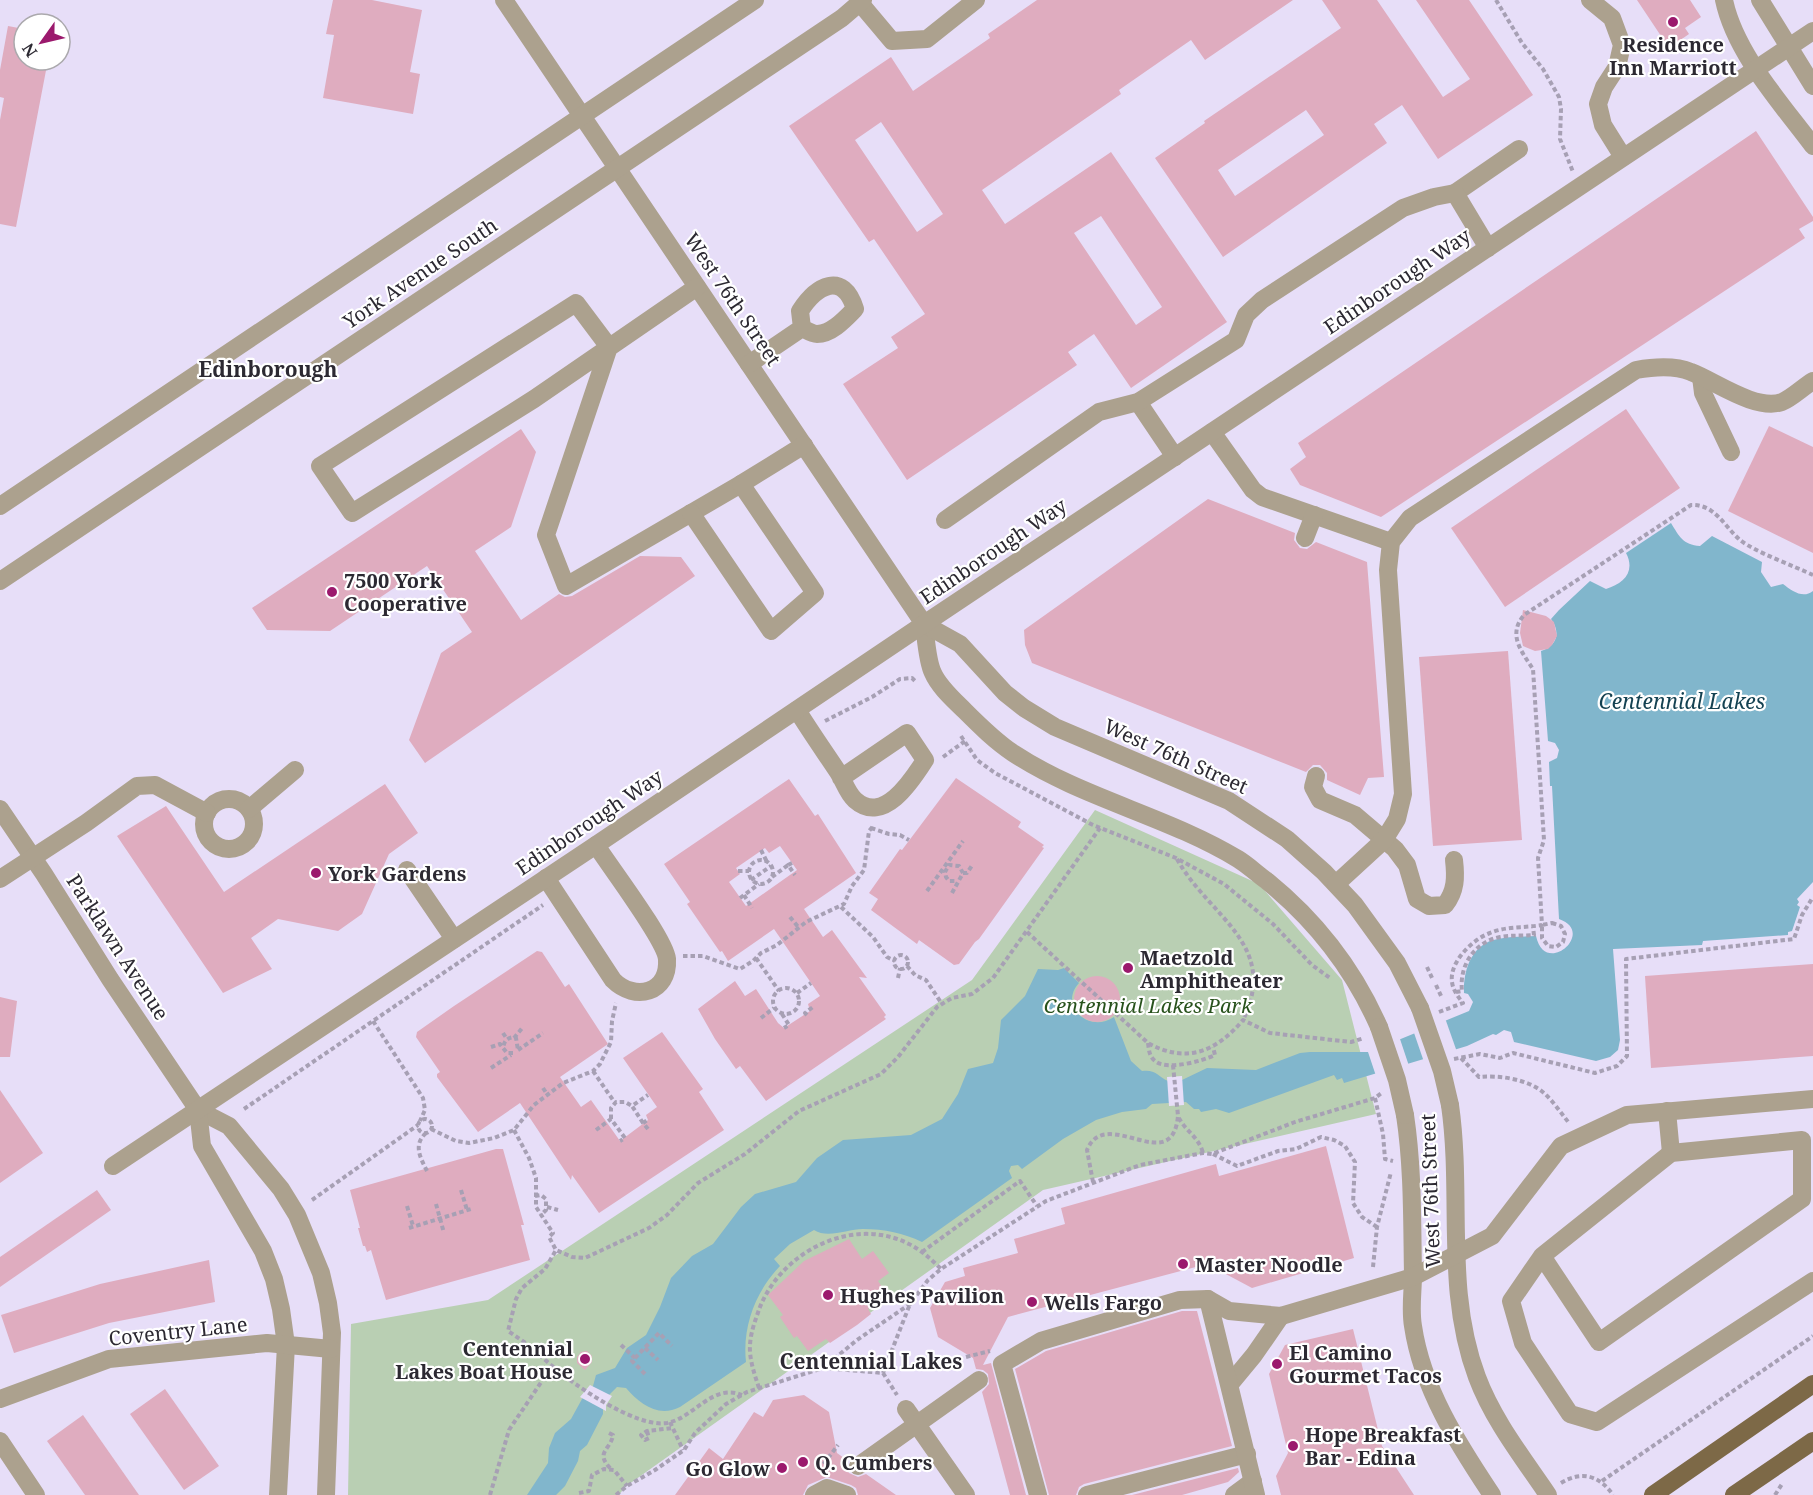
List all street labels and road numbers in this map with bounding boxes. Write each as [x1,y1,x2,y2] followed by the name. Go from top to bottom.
[337,211,503,335] street label: York Avenue South
[1318,221,1476,340] street label: Edinborough Way
[679,227,787,371] street label: West 76th Street
[914,491,1072,610] street label: Edinborough Way
[1100,712,1252,800] street label: West 76th Street
[510,762,668,881] street label: Edinborough Way
[61,869,175,1025] street label: Parklawn Avenue
[1414,1113,1446,1269] street label: West 76th Street
[107,1310,249,1352] street label: Coventry Lane

